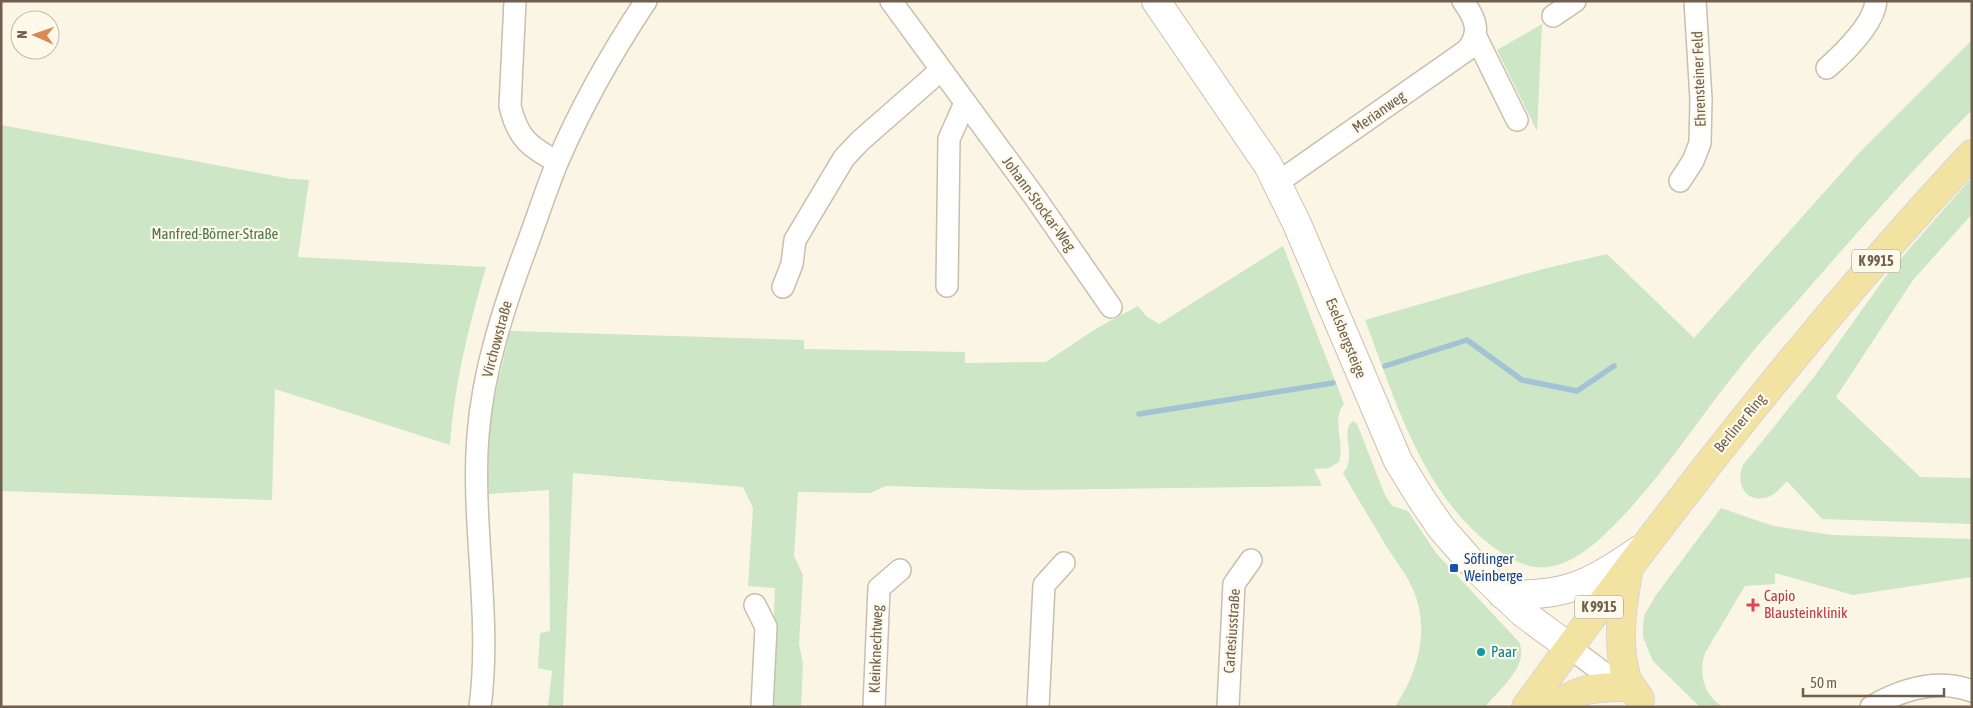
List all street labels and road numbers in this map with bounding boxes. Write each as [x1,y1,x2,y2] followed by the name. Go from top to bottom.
[1688,31,1709,127] street label: Ehrensteiner Feld
[1349,87,1409,136] street label: Merianweg
[999,153,1080,255] street label: Johann-Stockar-Weg
[1852,250,1900,272] road number: K 9915
[1323,295,1370,380] street label: Eselsbergsteige
[478,299,515,379] street label: Virchowstraße
[1710,390,1769,455] street label: Berliner Ring
[1220,588,1243,674] street label: Cartesiusstraße
[1575,596,1623,618] road number: K 9915
[865,604,886,694] street label: Kleinknechtweg

